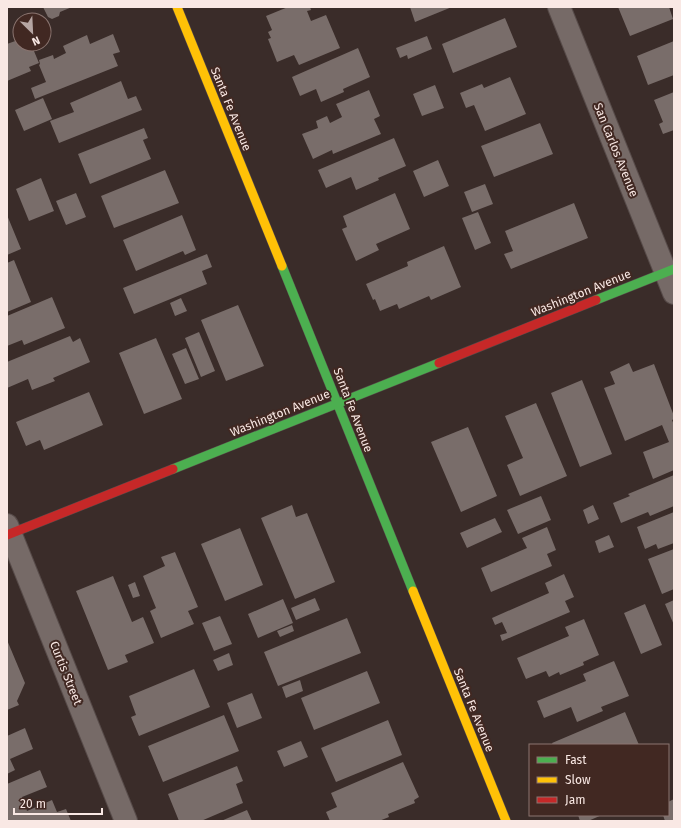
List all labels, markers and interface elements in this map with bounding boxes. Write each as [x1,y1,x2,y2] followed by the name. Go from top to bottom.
[12,12,52,52] north arrow
[30,33,42,48] text: N
[208,65,254,153] street label: Santa Fe Avenue
[591,101,641,199] street label: San Carlos Avenue
[529,267,633,319] street label: Washington Avenue
[331,366,375,454] street label: Santa Fe Avenue
[228,387,332,439] street label: Washington Avenue
[47,639,85,707] street label: Curtis Street
[451,666,497,754] street label: Santa Fe Avenue
[529,744,669,816] legend
[565,753,587,767] text: Fast
[565,773,591,787] text: Slow
[14,790,102,816] scale bar
[565,793,585,807] text: Jam
[20,797,46,811] text: 20 m

